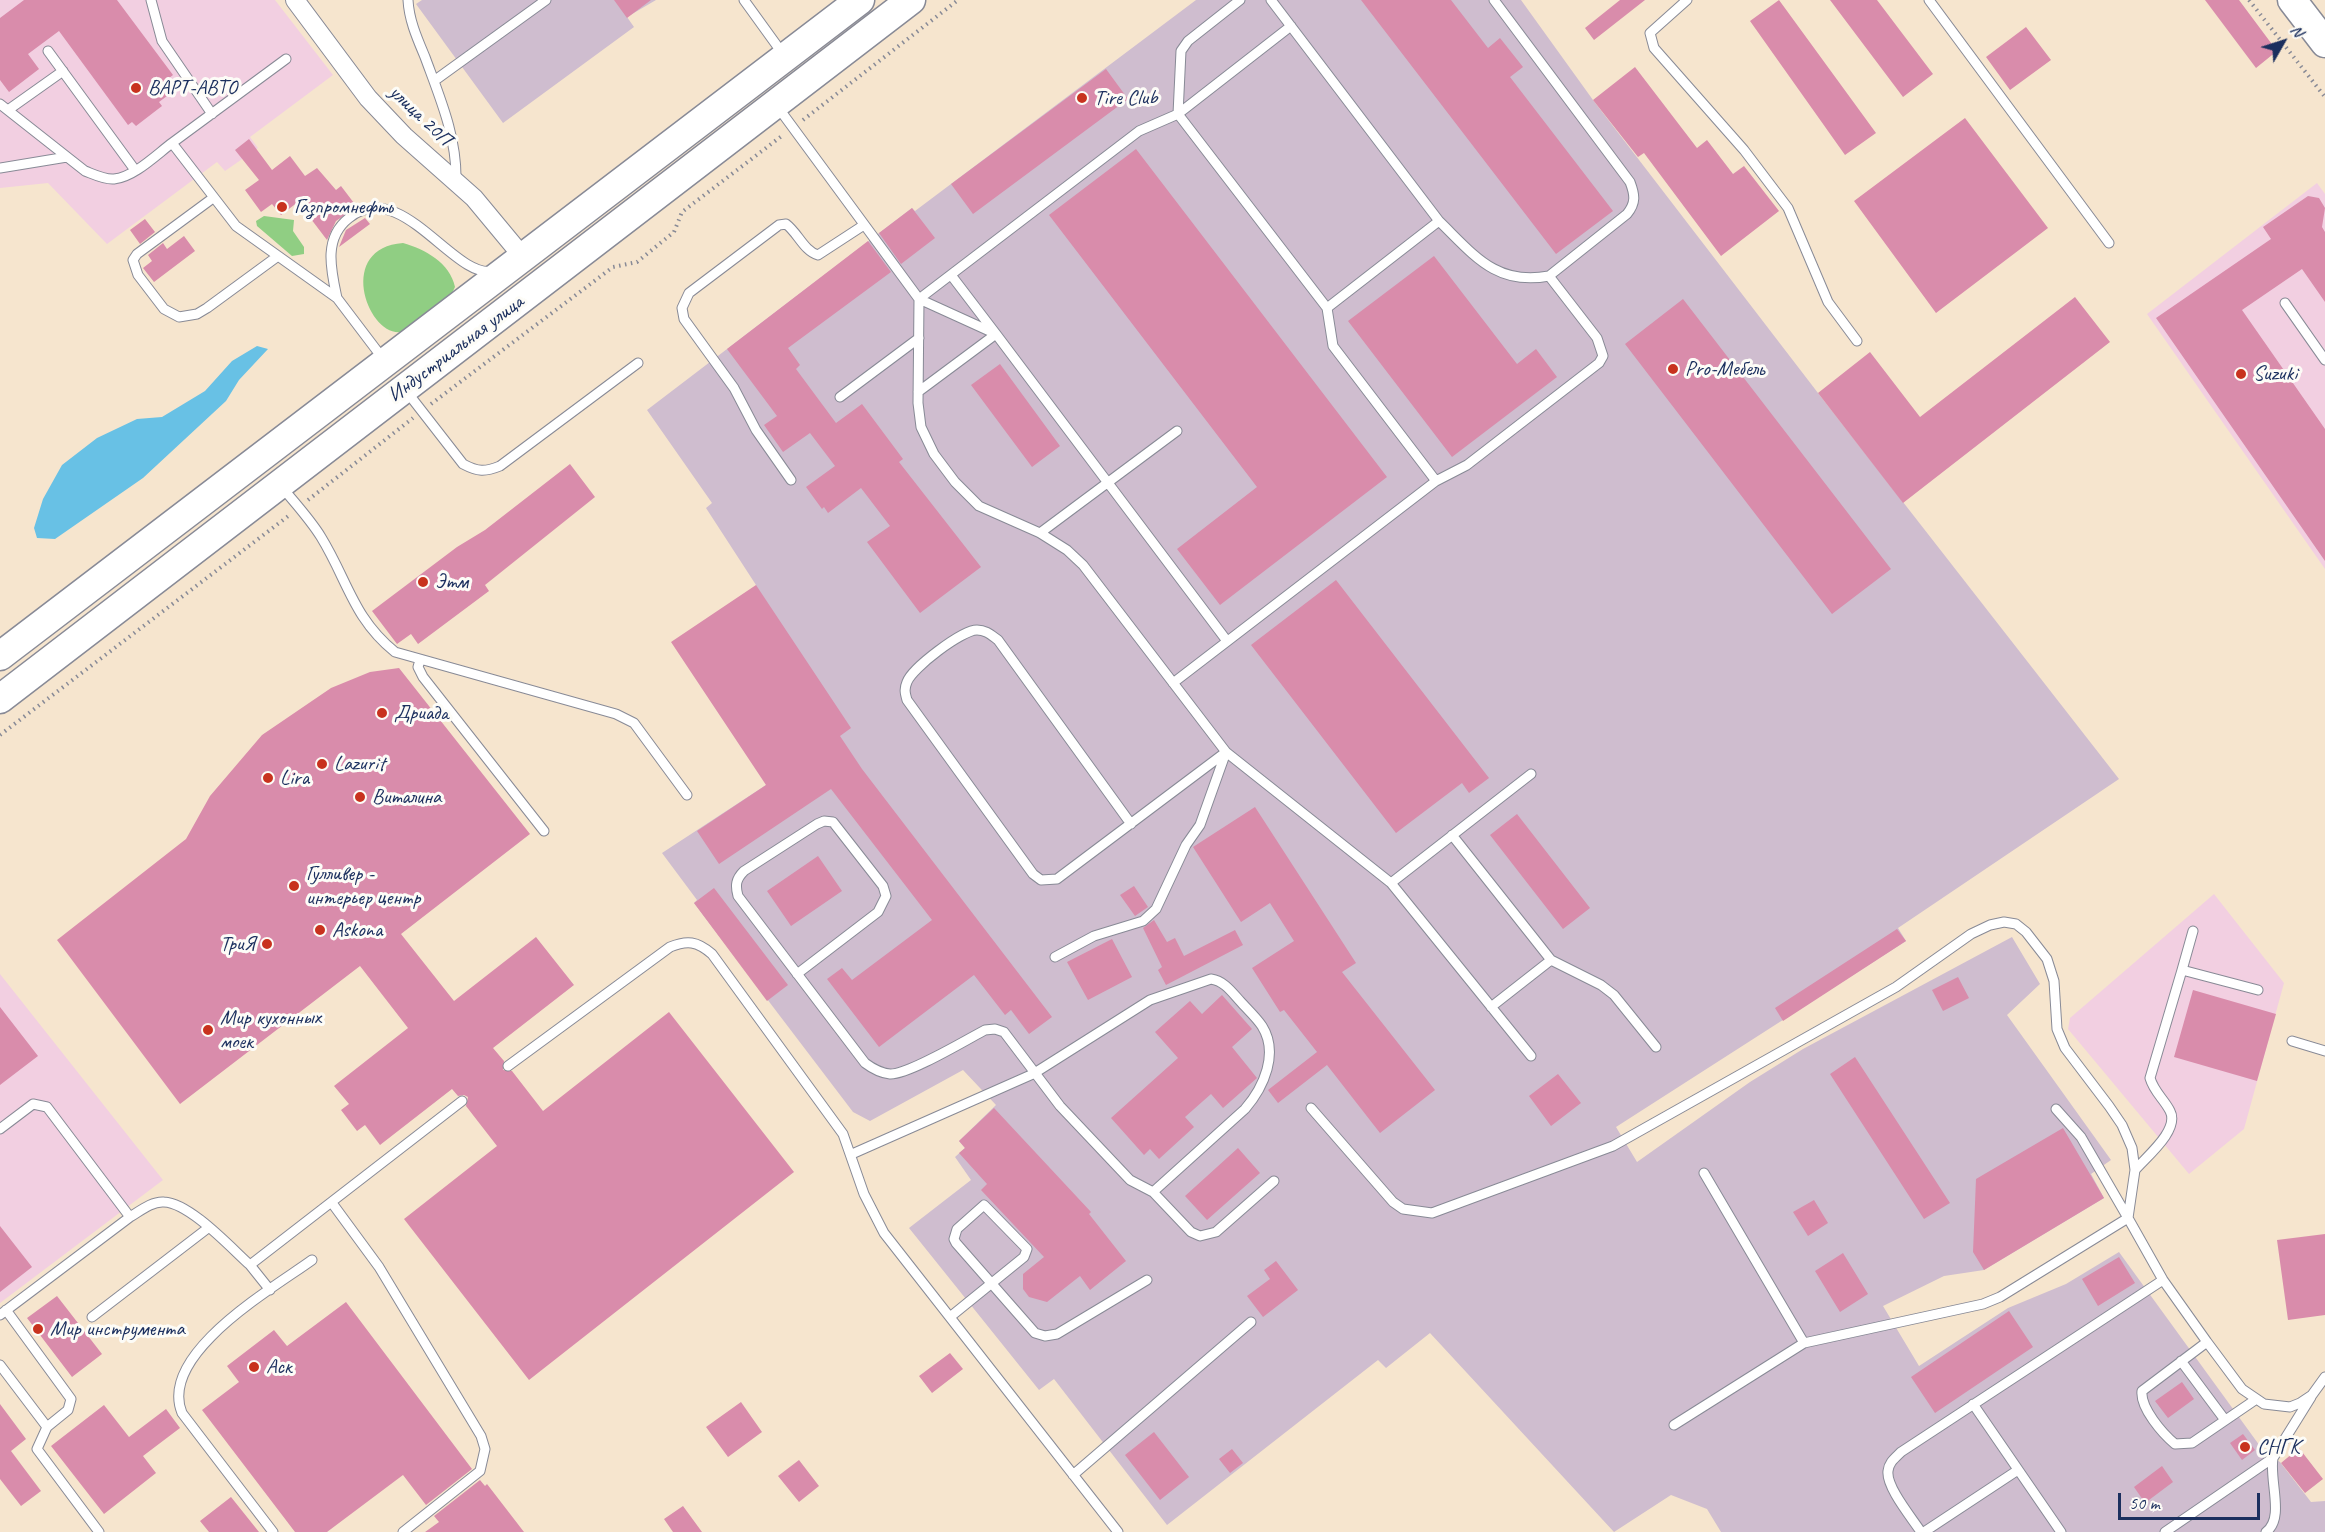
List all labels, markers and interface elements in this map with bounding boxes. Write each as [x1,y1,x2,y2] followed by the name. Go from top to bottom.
[2253,12,2313,72] north arrow
[2286,21,2308,41] text: N
[148,75,237,101] place label: ВАРТ-АВТО
[384,80,456,152] street label: улица 20П
[129,81,143,95] marker: ВАРТ-АВТО
[1094,85,1157,111] place label: Tire Club
[1075,91,1089,105] marker: Tire Club
[294,194,393,220] place label: Газпромнефть
[275,200,289,214] marker: Газпромнефть
[383,290,529,408] street label: Индустриальная улица
[1685,356,1765,382] place label: Pro-Мебель
[2253,361,2297,387] place label: Suzuki
[1666,362,1680,376] marker: Pro-Мебель
[2234,367,2248,381] marker: Suzuki
[435,569,468,595] place label: Этм
[416,575,430,589] marker: Этм
[394,700,448,726] place label: Дриада
[375,706,389,720] marker: Дриада
[334,751,385,777] place label: Lazurit
[315,757,329,771] marker: Lazurit
[280,765,309,791] place label: Lira
[261,771,275,785] marker: Lira
[372,784,441,810] place label: Виталина
[353,790,367,804] marker: Виталина
[306,861,420,911] place label: Гулливер - интерьер центр
[287,879,301,893] marker: Гулливер - интерьер центр
[332,917,382,943] place label: Askona
[313,923,327,937] marker: Askona
[220,931,255,957] place label: ТриЯ
[260,937,274,951] marker: ТриЯ
[220,1005,321,1055] place label: Мир кухонных моек
[201,1023,215,1037] marker: Мир кухонных моек
[50,1316,185,1342] place label: Мир инструмента
[31,1322,45,1336] marker: Мир инструмента
[266,1354,292,1380] place label: Аск
[247,1360,261,1374] marker: Аск
[2257,1434,2300,1460] place label: СНГК
[2238,1440,2252,1454] marker: СНГК
[2121,1481,2264,1519] scale bar
[2129,1492,2160,1514] text: 50 m

